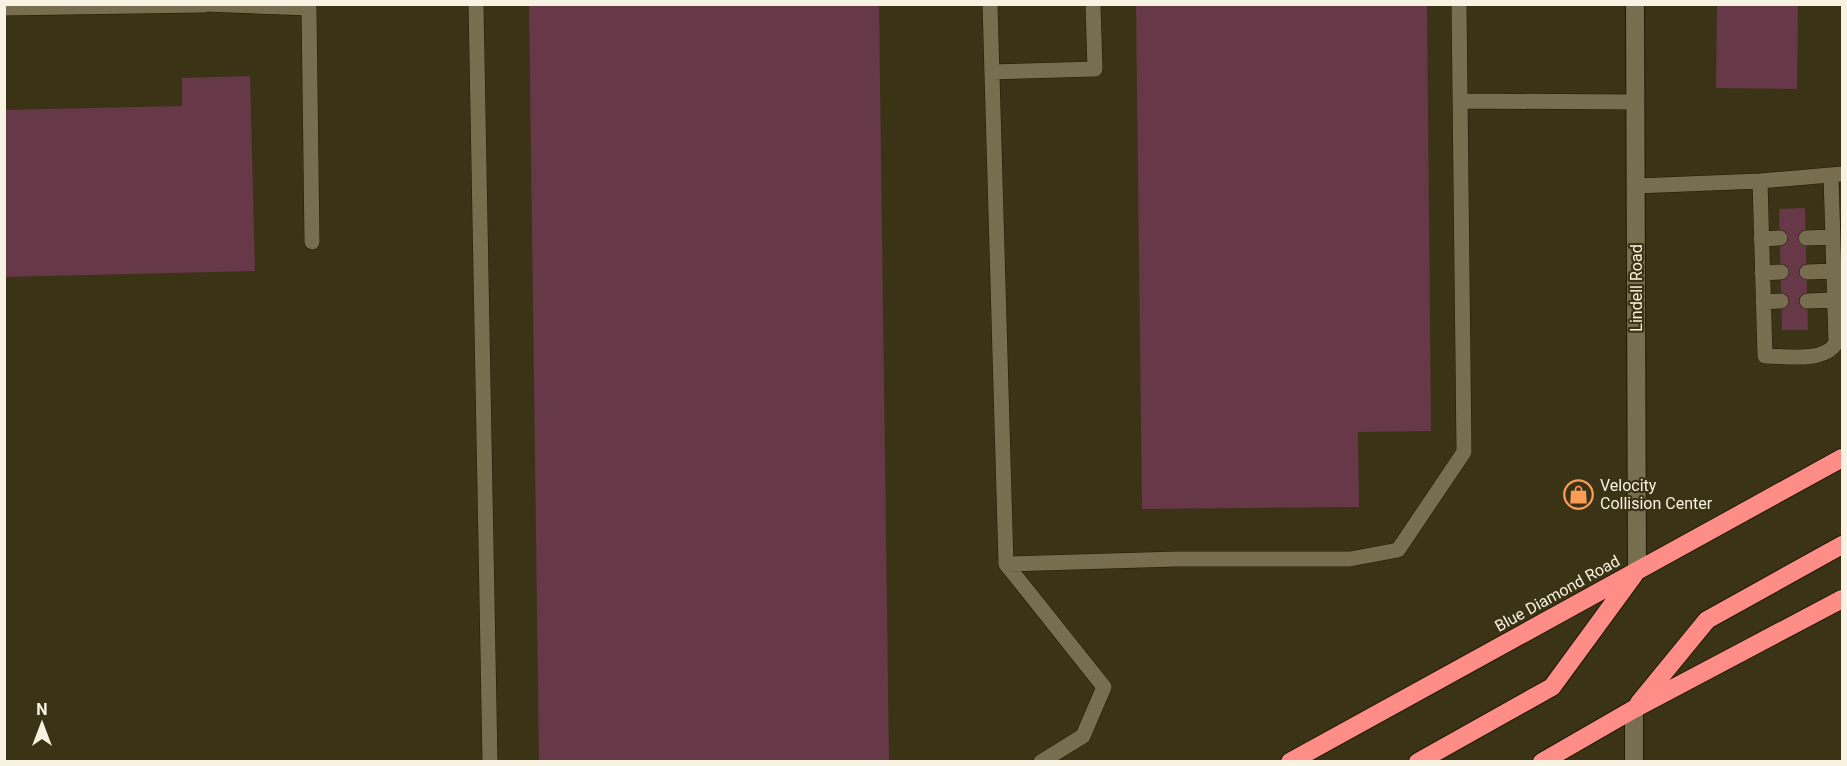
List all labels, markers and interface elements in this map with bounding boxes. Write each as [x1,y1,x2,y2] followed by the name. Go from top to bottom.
[1627,244,1646,332] street label: Lindell Road
[1600,476,1713,513] place label: Velocity Collision Center
[1563,478,1595,510] shop icon: Velocity Collision Center
[1491,551,1623,636] street label: Blue Diamond Road
[12,694,72,754] north arrow
[36,700,48,719] text: N

